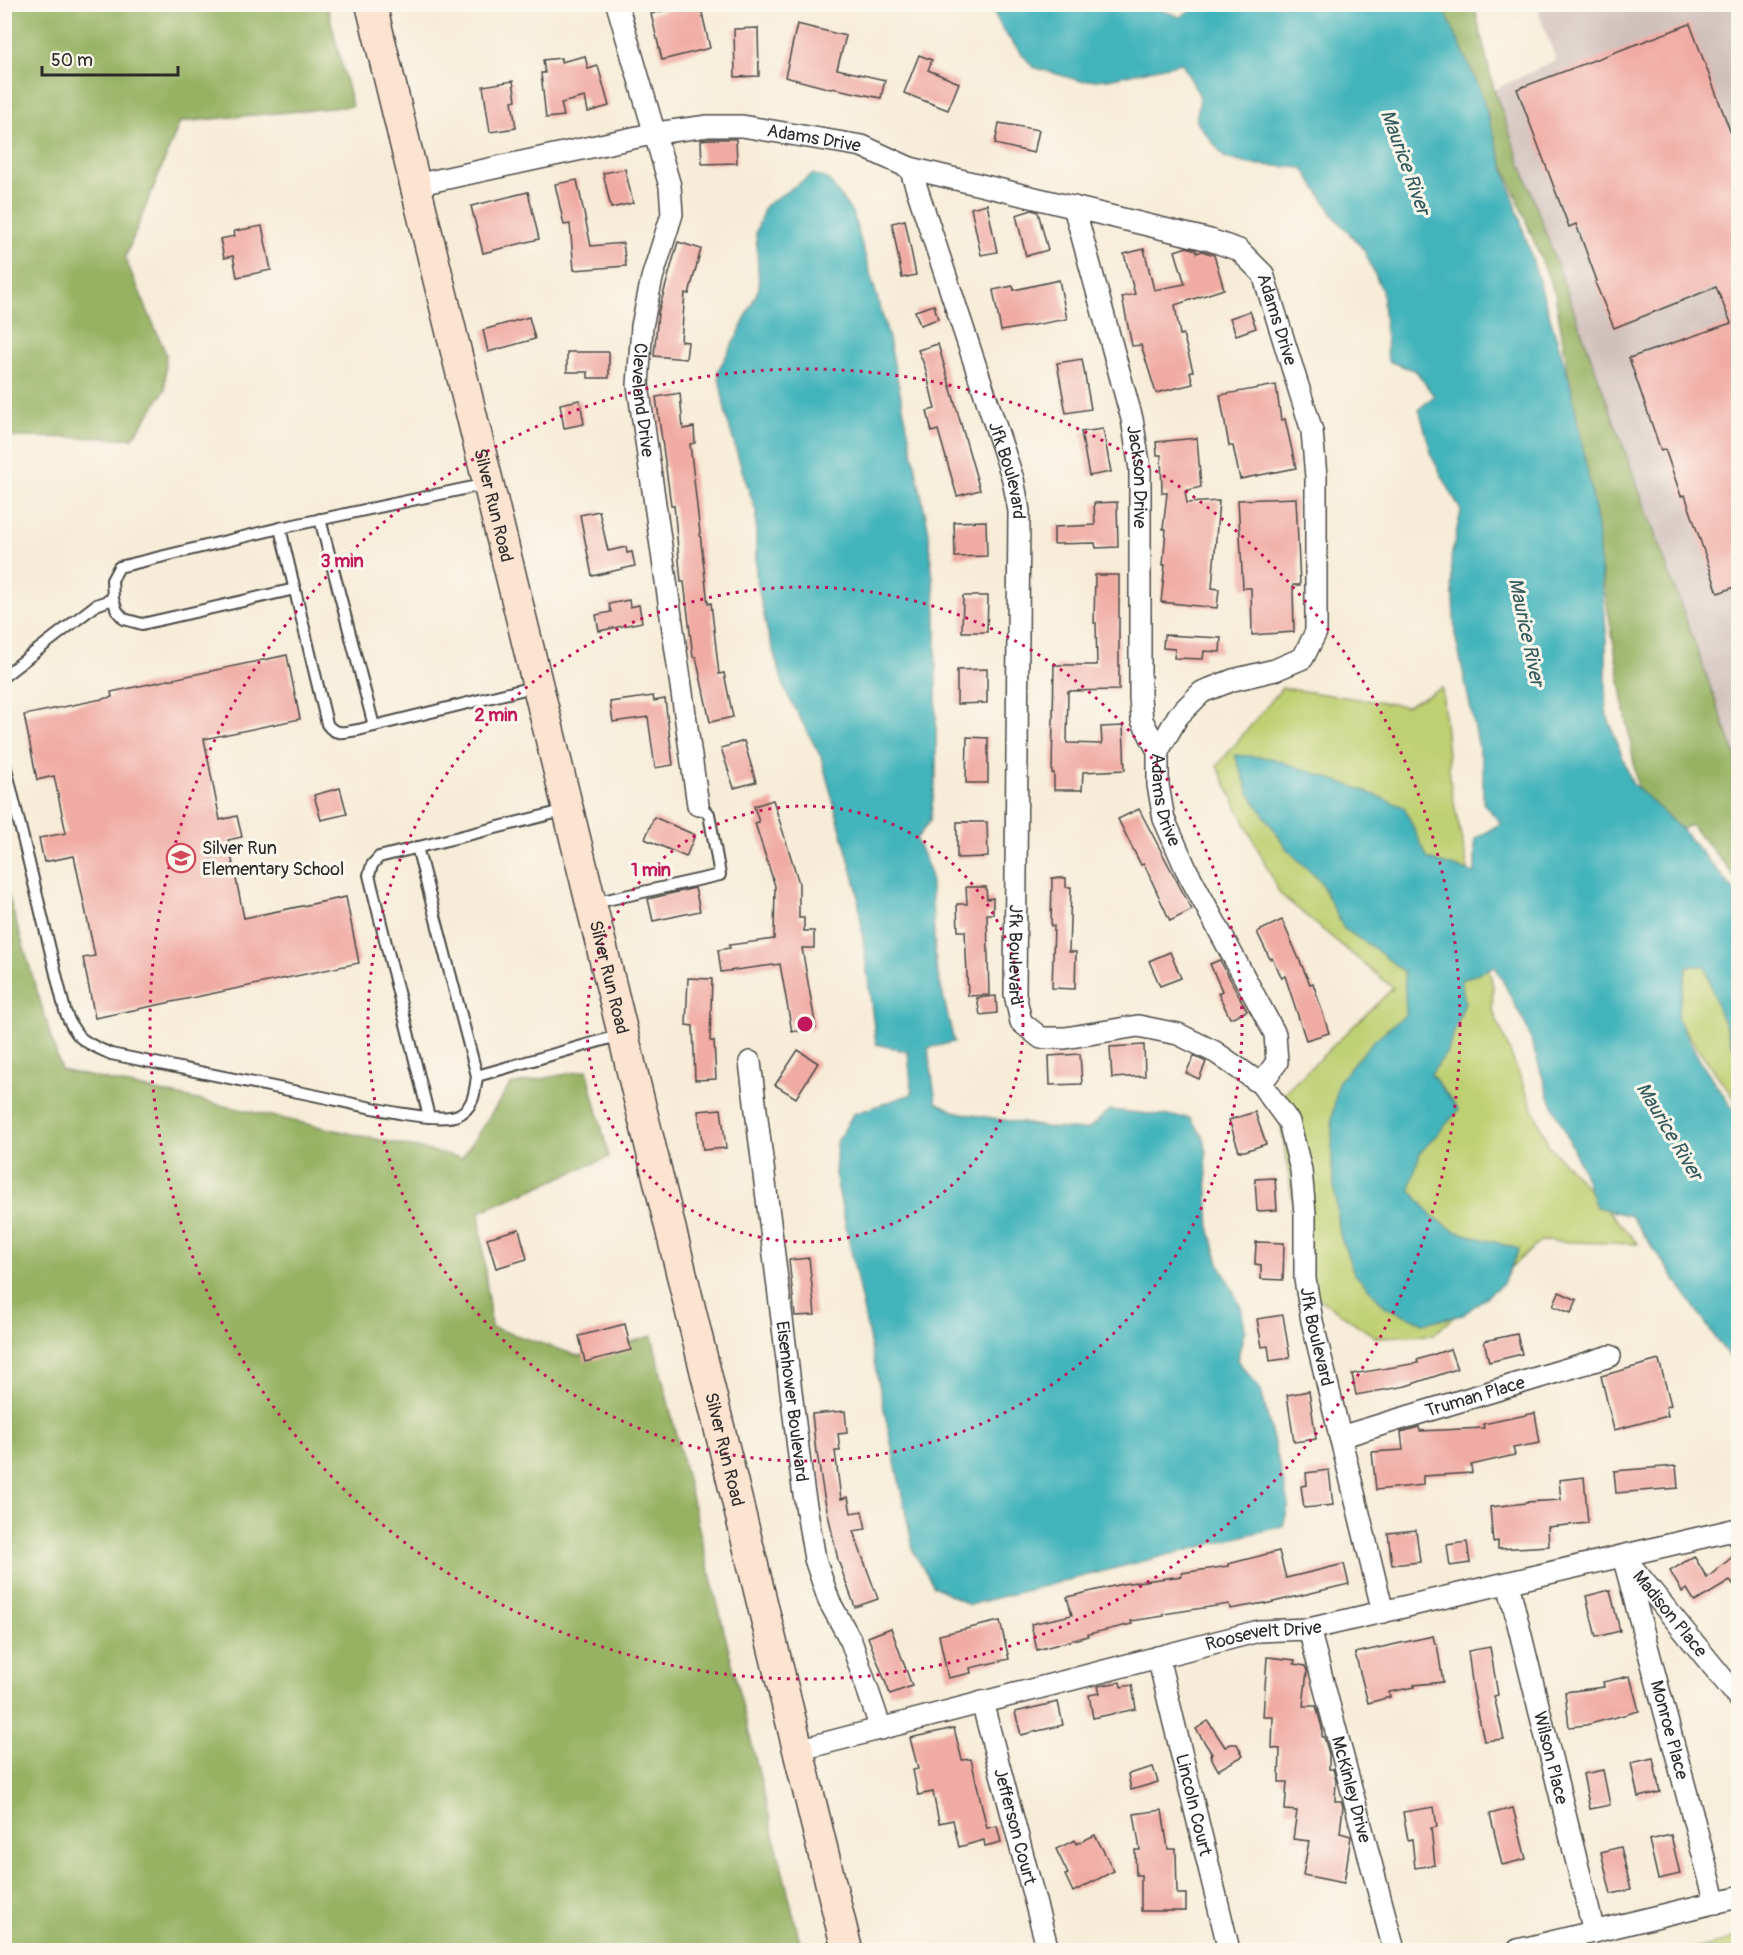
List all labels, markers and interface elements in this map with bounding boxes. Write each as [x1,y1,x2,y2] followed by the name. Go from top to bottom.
[42,39,178,77] scale bar
[51,49,93,72] text: 50 m
[1375,106,1437,221] water label: Maurice River
[765,119,863,158] street label: Adams Drive
[1252,271,1302,368] street label: Adams Drive
[626,342,659,459] street label: Cleveland Drive
[983,419,1030,519] street label: Jfk Boulevard
[1121,423,1151,529] street label: Jackson Drive
[468,446,518,565] street label: Silver Run Road
[320,550,364,573] text: 3 min
[1503,576,1551,691] water label: Maurice River
[474,704,518,727] text: 2 min
[1146,753,1186,850] street label: Adams Drive
[202,837,344,881] place label: Silver Run Elementary School
[165,842,197,874] school or university icon: Silver Run Elementary School
[631,859,671,882] text: 1 min
[1003,904,1028,1008] street label: Jfk Boulevard
[584,918,634,1037] street label: Silver Run Road
[795,1014,815,1034] centre of rings
[1630,1078,1710,1187] water label: Maurice River
[1295,1285,1338,1389] street label: Jfk Boulevard
[770,1320,813,1483] street label: Eisenhower Boulevard
[1423,1371,1528,1423] street label: Truman Place
[699,1390,749,1509] street label: Silver Run Road
[1627,1566,1712,1662] street label: Madison Place
[1203,1615,1324,1656] street label: Roosevelt Drive
[1645,1678,1693,1782] street label: Monroe Place
[1528,1709,1573,1807] street label: Wilson Place
[1326,1734,1376,1846] street label: McKinley Drive
[1170,1752,1217,1859] street label: Lincoln Court
[988,1766,1041,1888] street label: Jefferson Court

